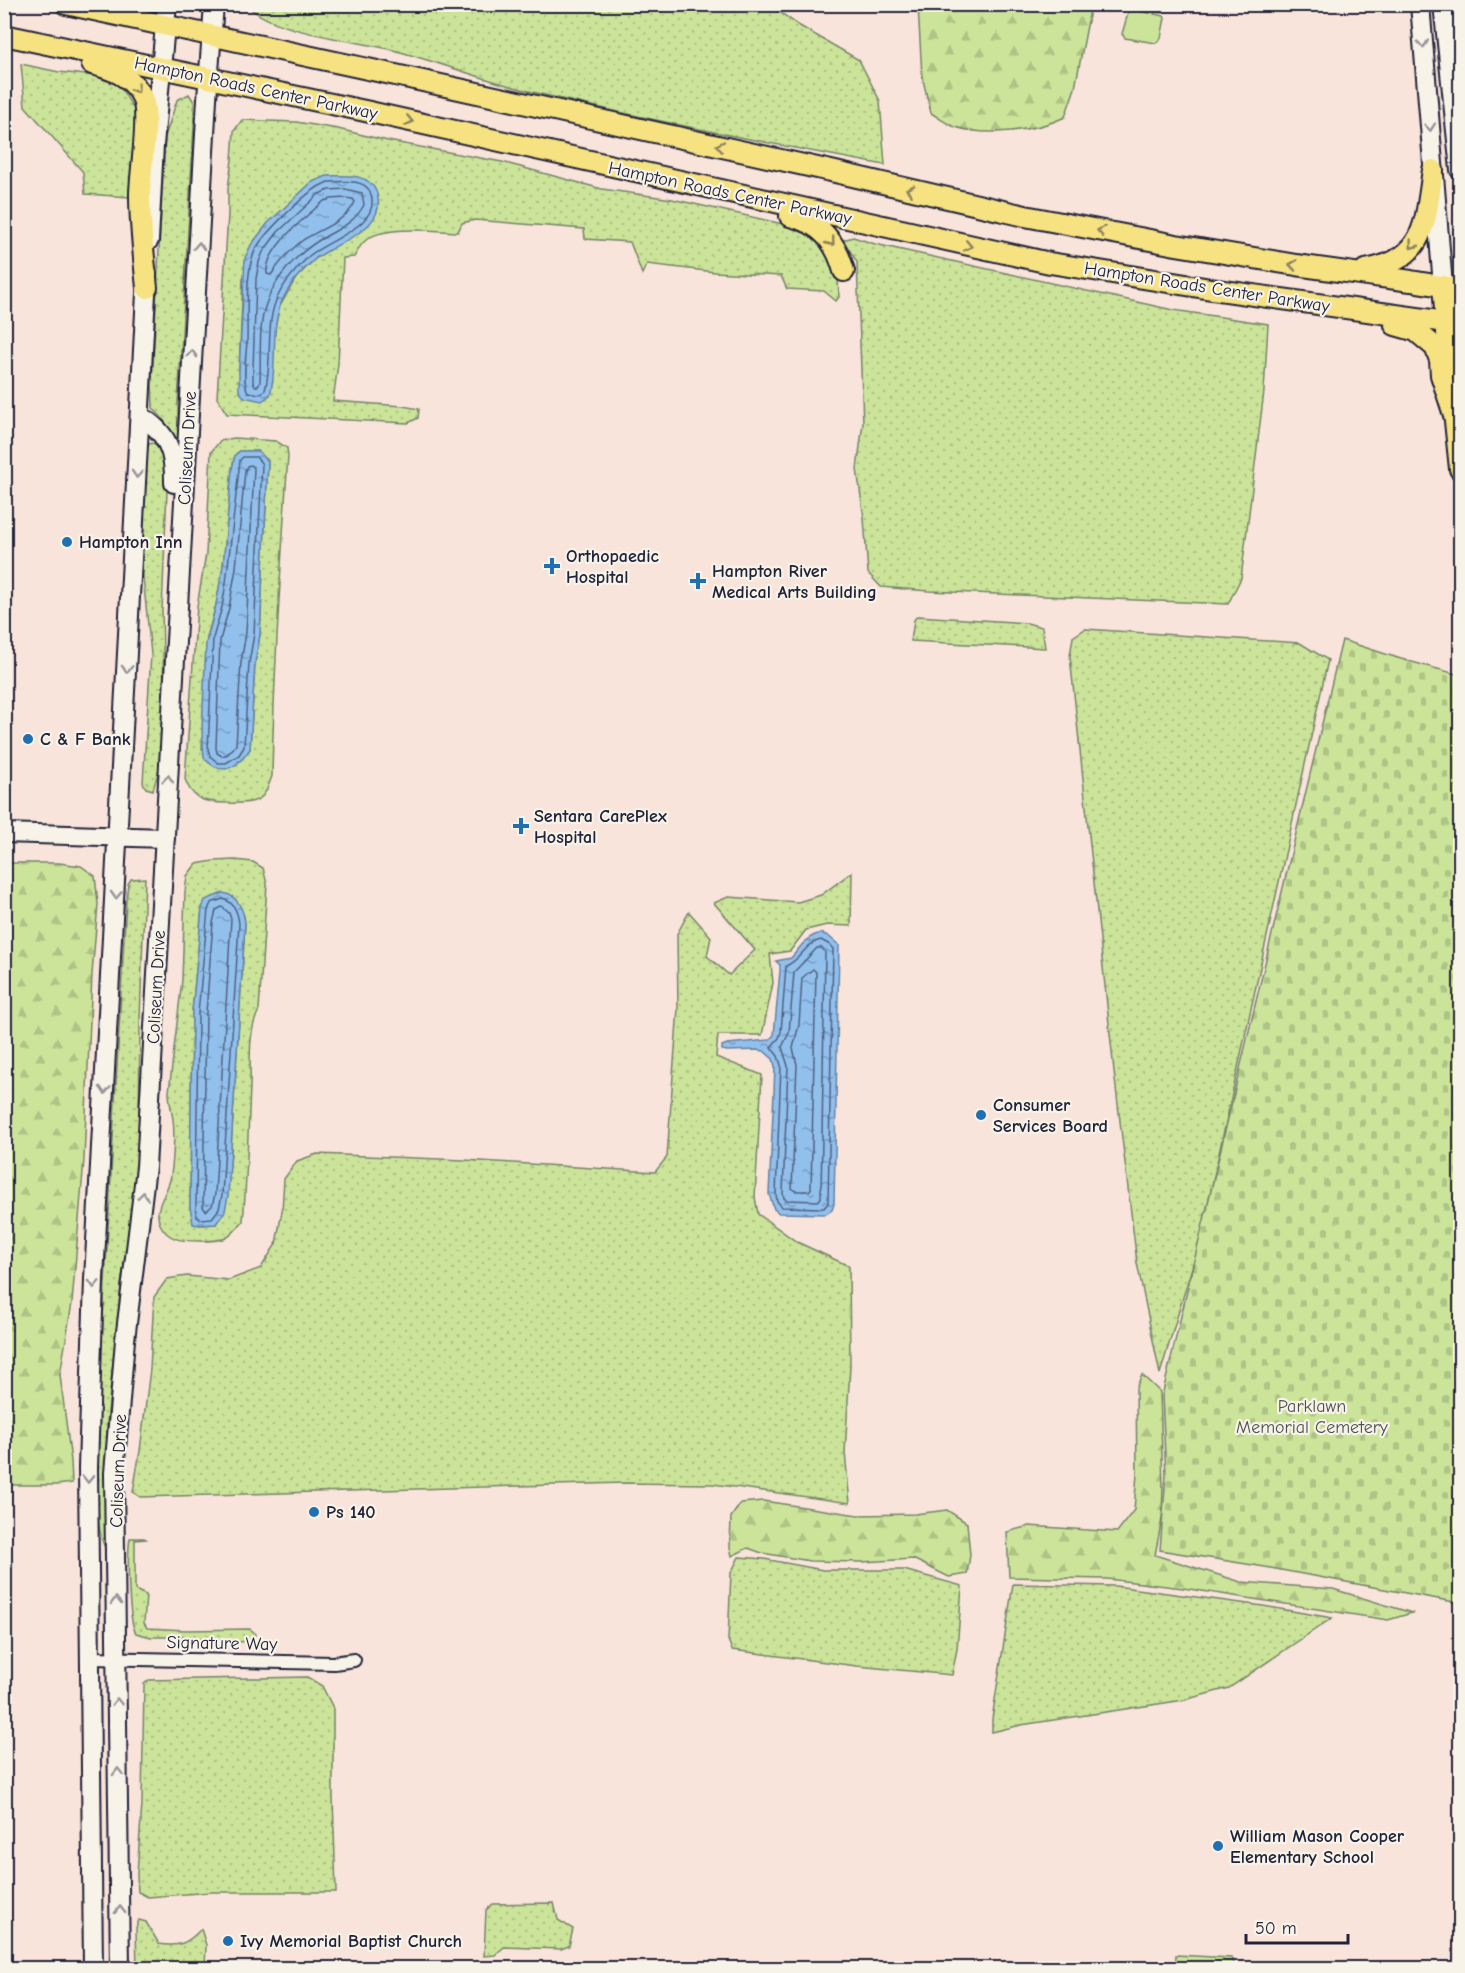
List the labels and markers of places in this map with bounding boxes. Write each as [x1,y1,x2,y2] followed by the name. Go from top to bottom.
[79,532,182,553] place label: Hampton Inn
[60,535,74,549] marker: Hampton Inn
[566,546,660,588] place label: Orthopaedic Hospital
[543,557,561,575] marker: Orthopaedic Hospital
[712,561,877,603] place label: Hampton River Medical Arts Building
[689,572,707,590] marker: Hampton River Medical Arts Building
[40,729,131,750] place label: C & F Bank
[21,732,35,746] marker: C & F Bank
[534,806,667,848] place label: Sentara CarePlex Hospital
[512,817,530,835] marker: Sentara CarePlex Hospital
[993,1095,1108,1137] place label: Consumer Services Board
[974,1108,988,1122] marker: Consumer Services Board
[326,1502,376,1523] place label: Ps 140
[307,1505,321,1519] marker: Ps 140
[1230,1826,1405,1868] place label: William Mason Cooper Elementary School
[1211,1839,1225,1853] marker: William Mason Cooper Elementary School
[240,1931,462,1952] place label: Ivy Memorial Baptist Church
[221,1934,235,1948] marker: Ivy Memorial Baptist Church

